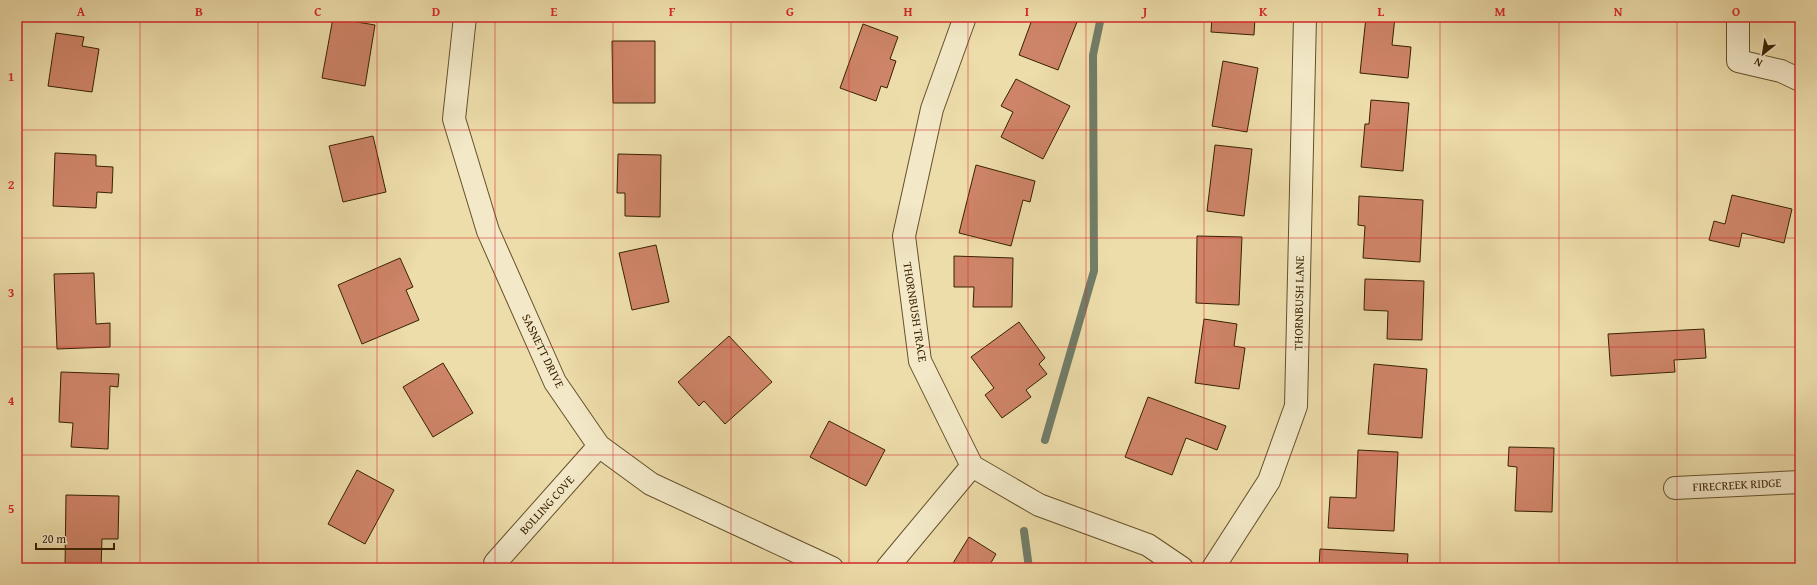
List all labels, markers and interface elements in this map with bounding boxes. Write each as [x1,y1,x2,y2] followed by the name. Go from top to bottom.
[77,2,86,21] text: A
[195,2,203,21] text: B
[314,2,322,21] text: C
[432,2,440,21] text: D
[551,2,558,21] text: E
[669,2,676,21] text: F
[786,2,794,21] text: G
[903,2,913,21] text: H
[1025,2,1029,21] text: I
[1141,2,1148,21] text: J
[1259,2,1268,21] text: K
[1378,2,1385,21] text: L
[1494,2,1506,21] text: M
[1614,2,1623,21] text: N
[1732,2,1740,21] text: O
[1743,34,1783,74] north arrow
[1750,54,1765,71] text: N
[8,67,14,86] text: 1
[8,175,15,194] text: 2
[1289,255,1308,351] street label: THORNBUSH LANE
[899,261,932,363] street label: THORNBUSH TRACE
[8,283,14,302] text: 3
[518,311,569,391] street label: SASNETT DRIVE
[8,391,15,410] text: 4
[515,471,578,538] street label: BOLLING COVE
[1692,474,1782,495] street label: FIRECREEK RIDGE
[8,499,15,518] text: 5
[36,525,114,551] scale bar
[42,530,66,547] text: 20 m

